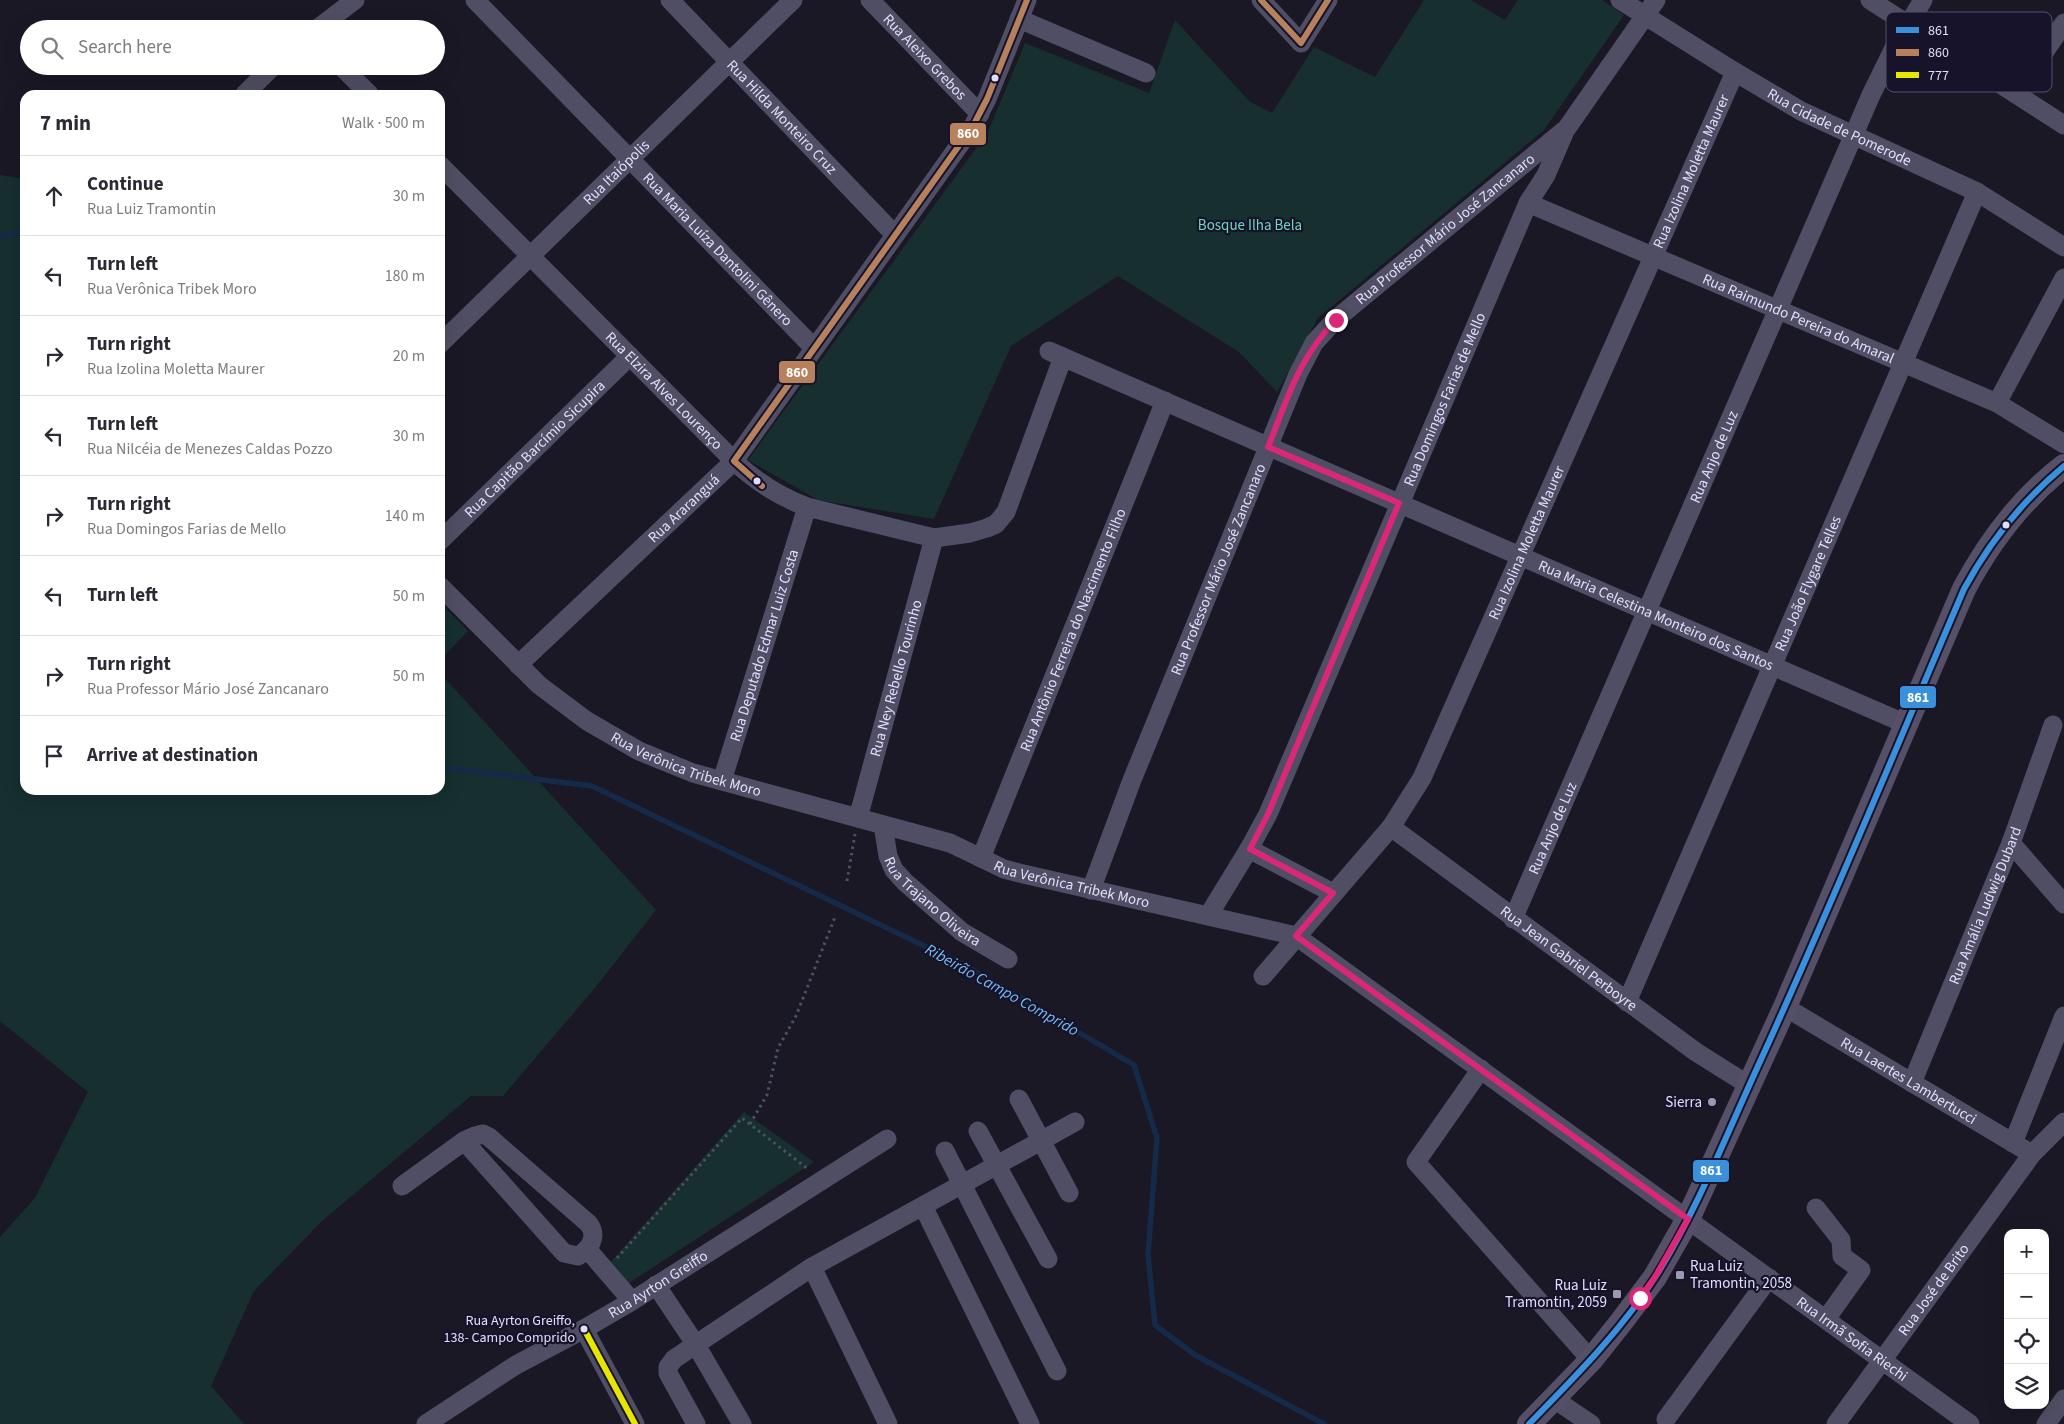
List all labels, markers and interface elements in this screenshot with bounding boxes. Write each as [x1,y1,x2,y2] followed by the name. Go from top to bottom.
[878,9,971,105] street label: Rua Aleixo Grebos
[1886,12,2052,92] legend
[20,20,445,75] search box
[1928,21,1949,41] text: 861
[38,34,66,62] icon: search
[78,34,172,61] text: Search here
[1928,43,1949,63] text: 860
[722,55,842,179] street label: Rua Hilda Monteiro Cruz
[1928,66,1949,86] text: 777
[990,73,1000,83] unlabelled marker
[1763,83,1915,171] street label: Rua Cidade de Pomerode
[1648,90,1735,252] street label: Rua Izolina Moletta Maurer
[40,108,91,138] text: 7 min
[342,112,425,134] text: Walk · 500 m
[949,122,987,146] line badge: 860
[957,124,979,144] text: 860
[578,135,654,210] street label: Rua Itaiópolis
[1351,148,1539,309] street label: Rua Professor Mário José Zancanaro
[638,168,798,331] street label: Rua Maria Luíza Dantolini Gênero
[87,171,164,198] text: Continue
[40,182,68,210] icon: ahead
[393,185,425,207] text: 30 m
[87,198,216,220] text: Rua Luiz Tramontin
[1198,215,1302,236] park label: Bosque Ilha Bela
[87,251,158,278] text: Turn left
[40,262,68,290] icon: left
[385,265,425,287] text: 180 m
[1699,268,1898,369] street label: Rua Raimundo Pereira do Amaral
[87,278,257,300] text: Rua Verônica Tribek Moro
[1325,309,1348,332] route end
[1398,309,1491,490] street label: Rua Domingos Farias de Mello
[601,327,728,454] street label: Rua Elzira Alves Lourenço
[87,331,171,358] text: Turn right
[40,342,68,370] icon: right
[393,345,425,367] text: 20 m
[87,358,264,380] text: Rua Izolina Moletta Maurer
[778,360,816,384] line badge: 860
[786,363,808,383] text: 860
[459,375,610,523] street label: Rua Capitão Barcímio Sicupira
[1684,407,1743,506] street label: Rua Anjo de Luz
[87,411,158,438] text: Turn left
[40,422,68,450] icon: left
[393,425,425,447] text: 30 m
[87,438,333,460] text: Rua Nilcéia de Menezes Caldas Pozzo
[1165,460,1271,678] street label: Rua Professor Mário José Zancanaro
[1483,461,1570,623] street label: Rua Izolina Moletta Maurer
[643,469,724,548] street label: Rua Araranguá
[752,476,762,486] unlabelled marker
[87,491,171,518] text: Turn right
[40,502,68,530] icon: right
[385,505,425,527] text: 140 m
[1015,505,1131,754] street label: Rua Antônio Ferreira do Nascimento Filho
[1769,512,1846,654] street label: Rua João Flygare Telles
[87,518,286,540] text: Rua Domingos Farias de Mello
[2001,520,2011,530] unlabelled marker
[724,547,804,744] street label: Rua Deputado Edmar Luiz Costa
[1535,555,1777,676] street label: Rua Maria Celestina Monteiro dos Santos
[40,582,68,610] icon: left
[87,582,158,609] text: Turn left
[393,585,425,607] text: 50 m
[865,597,927,759] street label: Rua Ney Rebello Tourinho
[87,651,171,678] text: Turn right
[40,662,68,690] icon: right
[393,665,425,687] text: 50 m
[87,678,329,700] text: Rua Professor Mário José Zancanaro
[1899,685,1937,709] line badge: 861
[1907,688,1929,708] text: 861
[607,727,764,802] street label: Rua Verônica Tribek Moro
[40,742,68,770] icon: arrive
[87,742,258,769] text: Arrive at destination
[1523,779,1582,878] street label: Rua Anjo de Luz
[1943,824,2027,988] street label: Rua Amália Ludwig Dubard
[879,853,985,951] street label: Rua Trajano Oliveira
[990,855,1152,913] street label: Rua Verônica Tribek Moro
[1496,901,1642,1016] street label: Rua Jean Gabriel Perboyre
[921,939,1083,1041] water label: Ribeirão Campo Comprido
[1837,1032,1981,1129] street label: Rua Laertes Lambertucci
[1665,1092,1702,1113] place label: Sierra
[1706,1096,1718,1108] marker: Sierra
[1692,1159,1730,1183] line badge: 861
[1700,1161,1722,1181] text: 861
[2004,1229,2049,1409] map controls
[2004,1229,2049,1274] button: +
[1893,1239,1974,1340] street label: Rua José de Brito
[604,1245,712,1323] street label: Rua Ayrton Greiffo
[1690,1256,1792,1294] place label: Rua Luiz Tramontin, 2058
[1674,1269,1686,1281] marker: Rua Luiz Tramontin, 2058
[2004,1274,2049,1319] button: −
[1505,1275,1607,1313] place label: Rua Luiz Tramontin, 2059
[1629,1287,1652,1310] route start
[1611,1288,1623,1300] marker: Rua Luiz Tramontin, 2059
[1792,1291,1912,1386] street label: Rua Irmã Sofia Riechi
[444,1311,575,1348] place label: Rua Ayrton Greiffo, 138- Campo Comprido
[2004,1319,2049,1364] button: locate
[579,1324,589,1334] marker: Rua Ayrton Greiffo, 138- Campo Comprido
[2004,1364,2049,1409] button: layers

